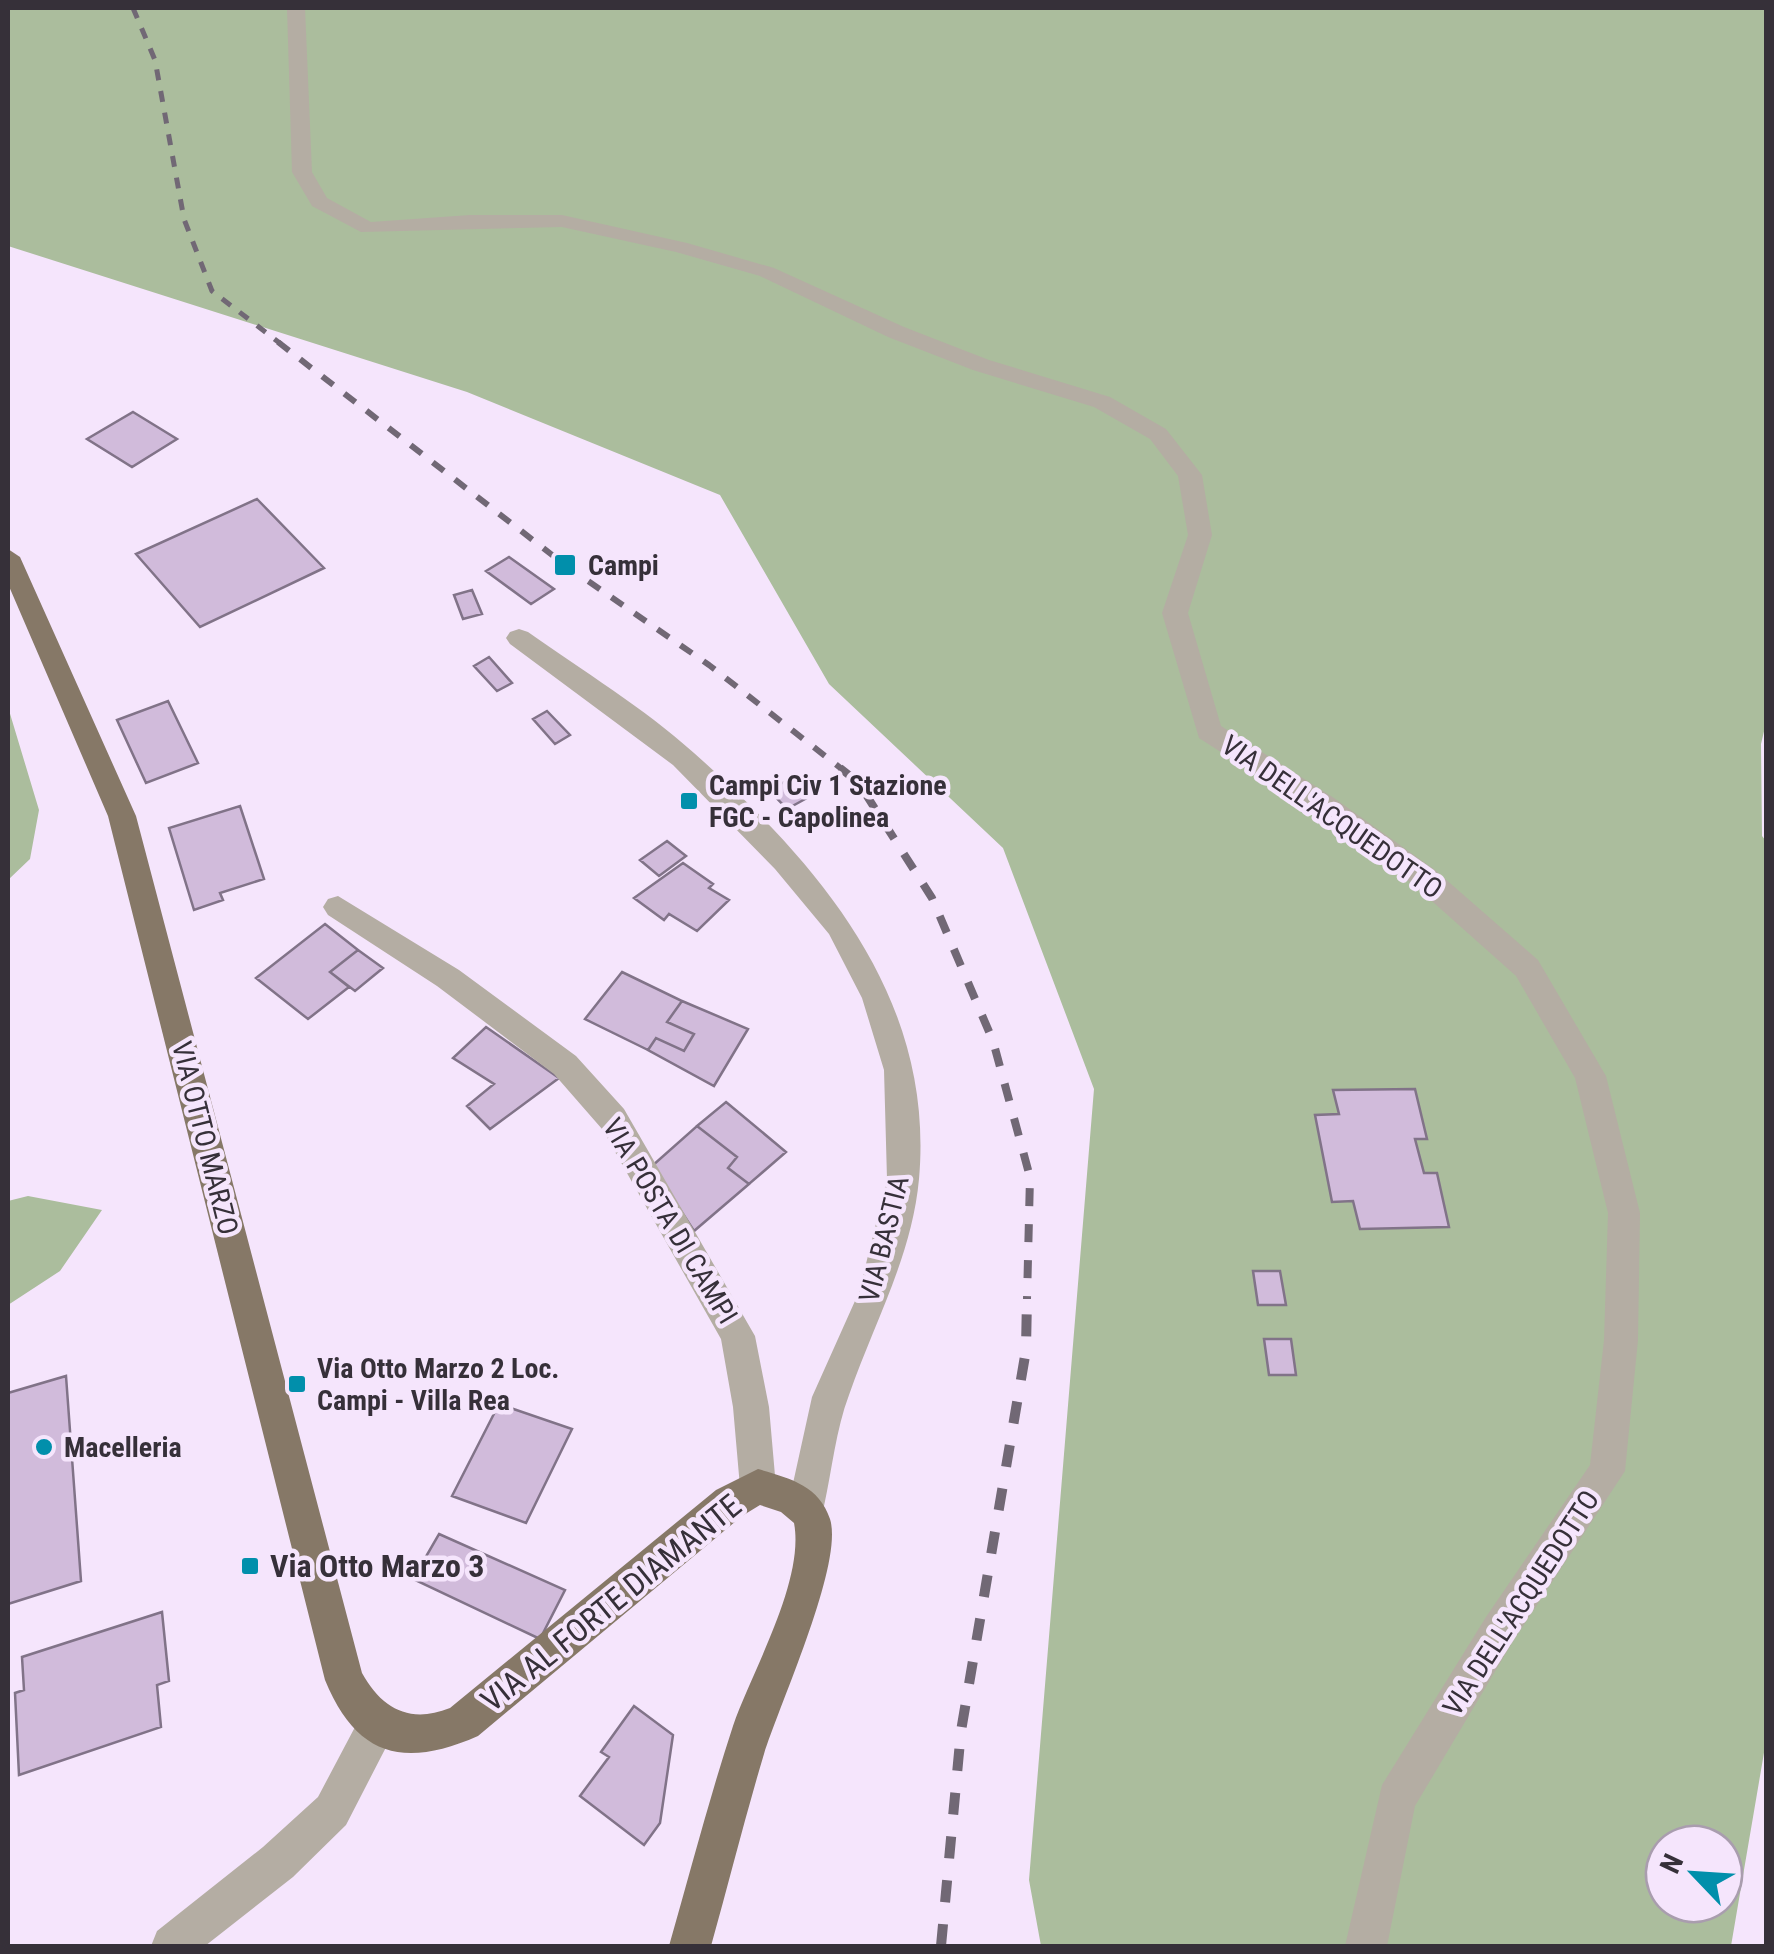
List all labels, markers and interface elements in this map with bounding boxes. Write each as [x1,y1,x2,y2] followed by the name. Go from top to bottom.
[588,549,659,582] place label: Campi
[552,552,578,578] marker: Campi
[1215,728,1449,906] street label: VIA DELL'ACQUEDOTTO
[709,769,947,834] place label: Campi Civ 1 Stazione FGC - Capolinea
[678,790,700,812] marker: Campi Civ 1 Stazione FGC - Capolinea
[165,1038,245,1238] street label: VIA OTTO MARZO
[596,1112,744,1330] street label: VIA POSTA DI CAMPI
[852,1172,916,1306] street label: VIA BASTIA
[317,1352,559,1417] place label: Via Otto Marzo 2 Loc. Campi - Villa Rea
[286,1373,308,1395] marker: Via Otto Marzo 2 Loc. Campi - Villa Rea
[64,1431,182,1464] place label: Macelleria
[33,1436,55,1458] marker: Macelleria
[1436,1484,1606,1722] street label: VIA DELL'ACQUEDOTTO
[473,1487,749,1719] street label: VIA AL FORTE DIAMANTE
[270,1547,484,1585] place label: Via Otto Marzo 3
[239,1555,261,1577] marker: Via Otto Marzo 3
[1644,1824,1744,1924] north arrow
[1653,1849,1690,1878] text: N

